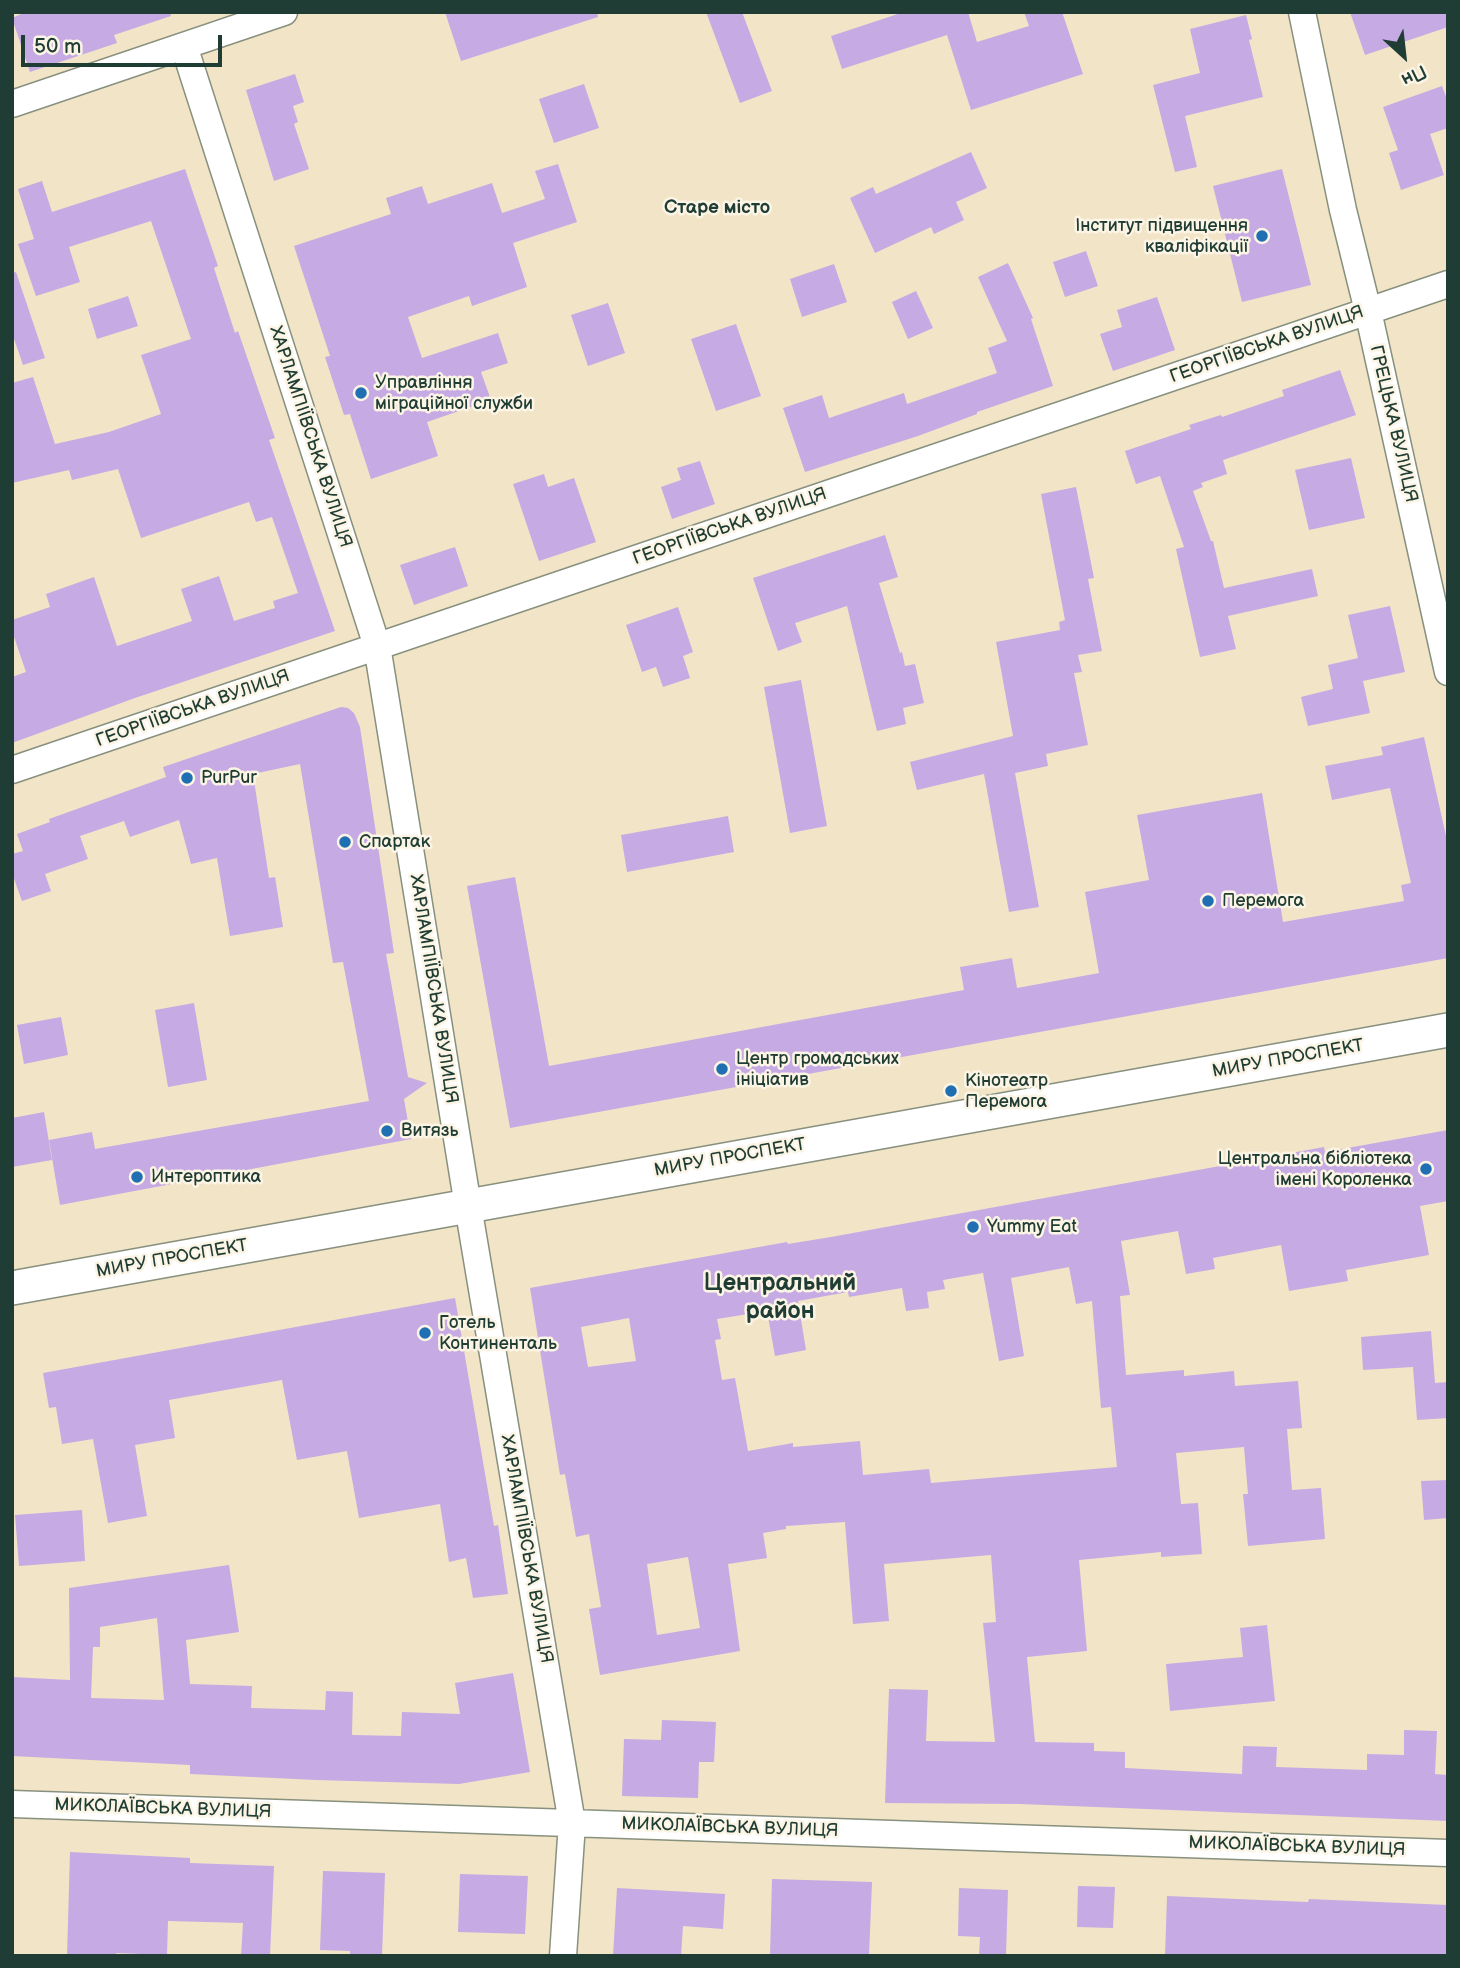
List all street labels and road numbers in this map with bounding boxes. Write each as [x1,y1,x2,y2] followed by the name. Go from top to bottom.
[1167,302,1367,388] street label: ГЕОРГІЇВСЬКА ВУЛИЦЯ
[264,323,356,551] street label: ХАРЛАМПІЇВСЬКА ВУЛИЦЯ
[1364,343,1422,505] street label: ГРЕЦЬКА ВУЛИЦЯ
[630,484,830,570] street label: ГЕОРГІЇВСЬКА ВУЛИЦЯ
[93,666,293,752] street label: ГЕОРГІЇВСЬКА ВУЛИЦЯ
[404,873,462,1105] street label: ХАРЛАМПІЇВСЬКА ВУЛИЦЯ
[1210,1035,1366,1083] street label: МИРУ ПРОСПЕКТ
[652,1134,808,1182] street label: МИРУ ПРОСПЕКТ
[94,1235,250,1283] street label: МИРУ ПРОСПЕКТ
[495,1433,557,1665] street label: ХАРЛАМПІЇВСЬКА ВУЛИЦЯ
[54,1794,272,1824] street label: МИКОЛАЇВСЬКА ВУЛИЦЯ
[621,1813,839,1843] street label: МИКОЛАЇВСЬКА ВУЛИЦЯ
[1188,1832,1406,1862] street label: МИКОЛАЇВСЬКА ВУЛИЦЯ

